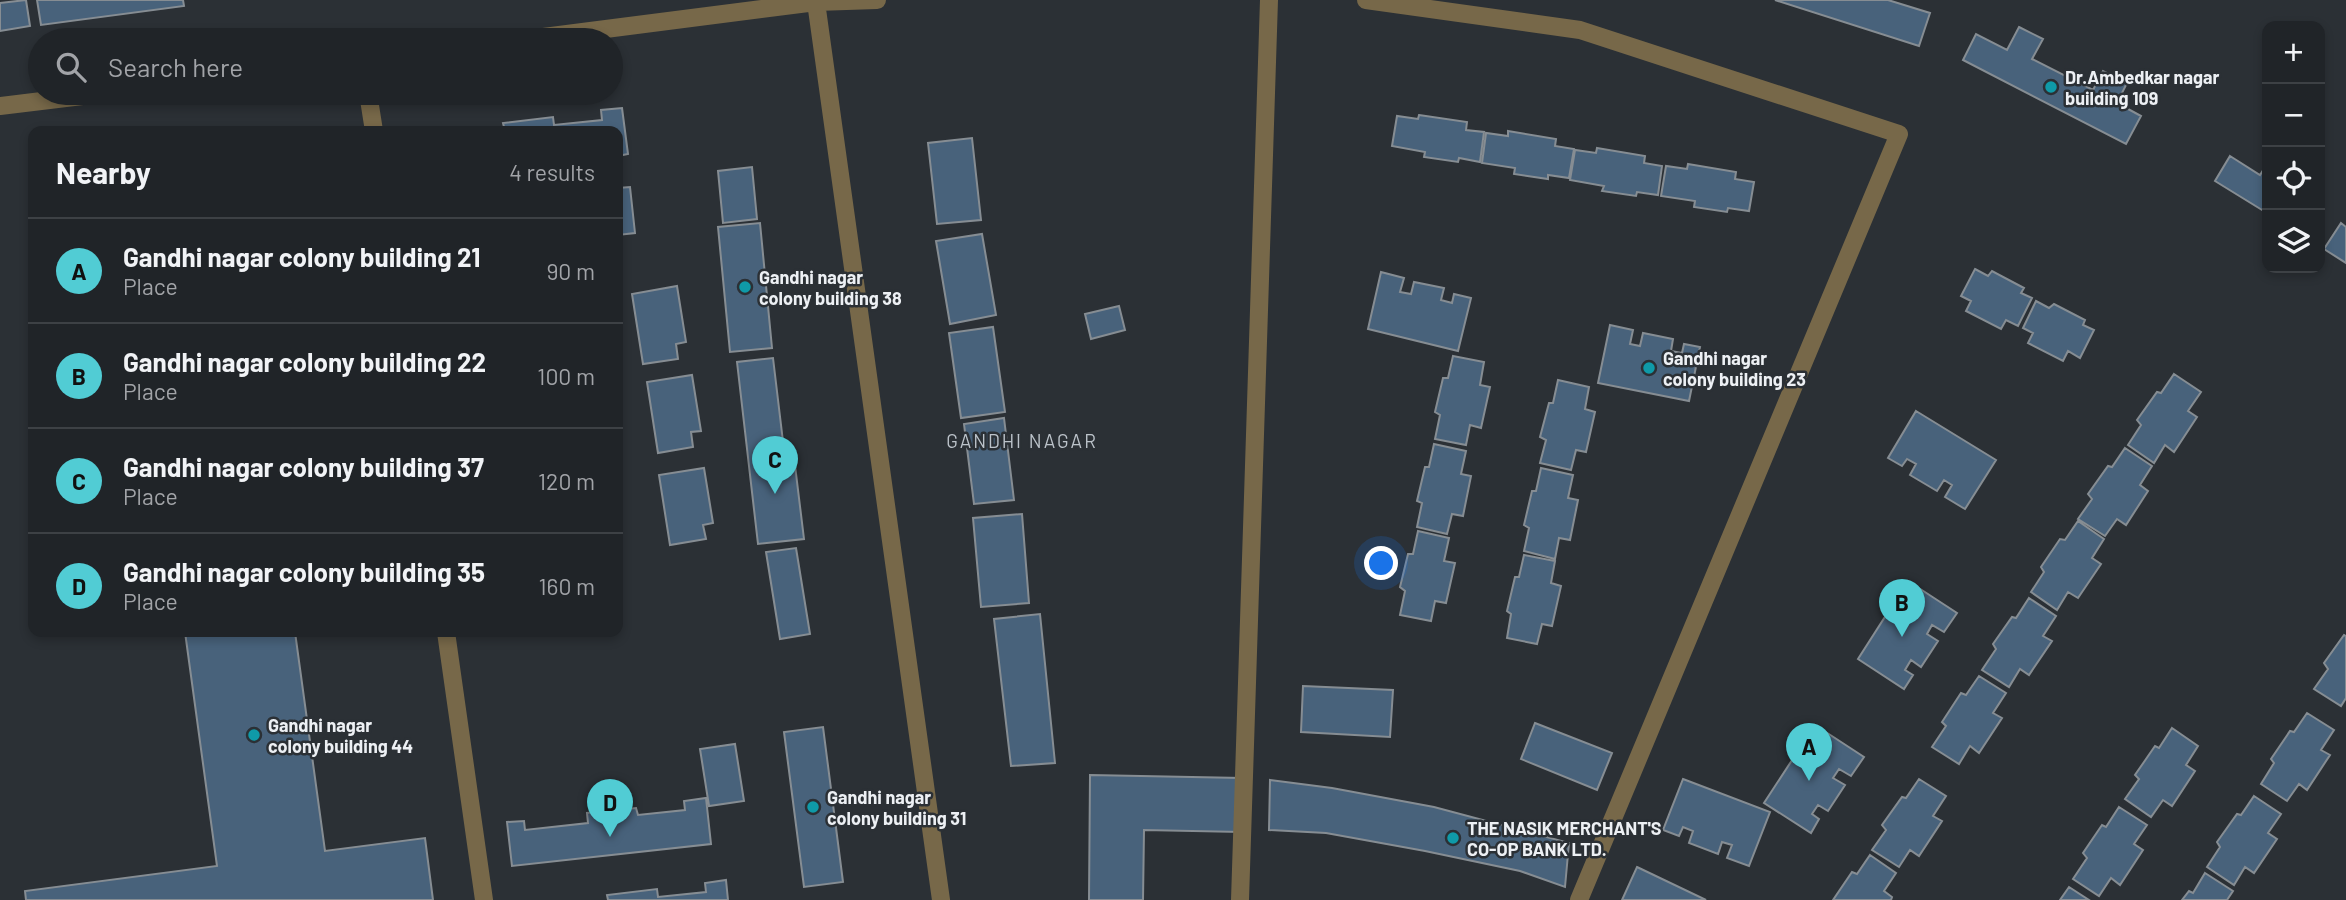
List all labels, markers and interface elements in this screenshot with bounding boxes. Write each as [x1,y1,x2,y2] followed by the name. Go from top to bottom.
[2262,21,2325,273] map controls
[2262,21,2325,84] button: +
[28,28,623,105] search box
[52,48,90,86] icon: search
[108,51,243,82] text: Search here
[2065,66,2219,109] place label: Dr.Ambedkar nagar building 109
[2043,79,2059,95] marker: Dr.Ambedkar nagar building 109
[2262,84,2325,147] button: −
[2262,147,2325,210] button: locate
[56,154,151,190] text: Nearby
[509,158,595,186] text: 4 results
[2262,210,2325,273] button: layers
[123,241,481,272] text: Gandhi nagar colony building 21
[71,257,87,285] text: A
[546,257,595,285] text: 90 m
[759,266,902,309] place label: Gandhi nagar colony building 38
[123,272,178,300] text: Place
[737,279,753,295] marker: Gandhi nagar colony building 38
[123,346,486,377] text: Gandhi nagar colony building 22
[1663,347,1806,390] place label: Gandhi nagar colony building 23
[1641,360,1657,376] marker: Gandhi nagar colony building 23
[72,362,86,390] text: B
[537,362,595,390] text: 100 m
[123,377,178,405] text: Place
[946,429,1098,452] district label: GANDHI NAGAR
[752,436,798,494] pin: C
[123,451,484,482] text: Gandhi nagar colony building 37
[72,467,86,495] text: C
[538,467,595,495] text: 120 m
[123,482,178,510] text: Place
[1364,546,1398,580] your location
[123,556,485,587] text: Gandhi nagar colony building 35
[72,572,86,600] text: D
[538,572,595,600] text: 160 m
[1879,579,1925,637] pin: B
[123,587,178,615] text: Place
[268,714,413,757] place label: Gandhi nagar colony building 44
[1786,723,1832,781] pin: A
[246,727,262,743] marker: Gandhi nagar colony building 44
[587,779,633,837] pin: D
[827,786,966,829] place label: Gandhi nagar colony building 31
[805,799,821,815] marker: Gandhi nagar colony building 31
[1467,817,1662,860] place label: THE NASIK MERCHANT'S CO-OP BANK LTD.
[1445,830,1461,846] marker: THE NASIK MERCHANT'S CO-OP BANK LTD.

